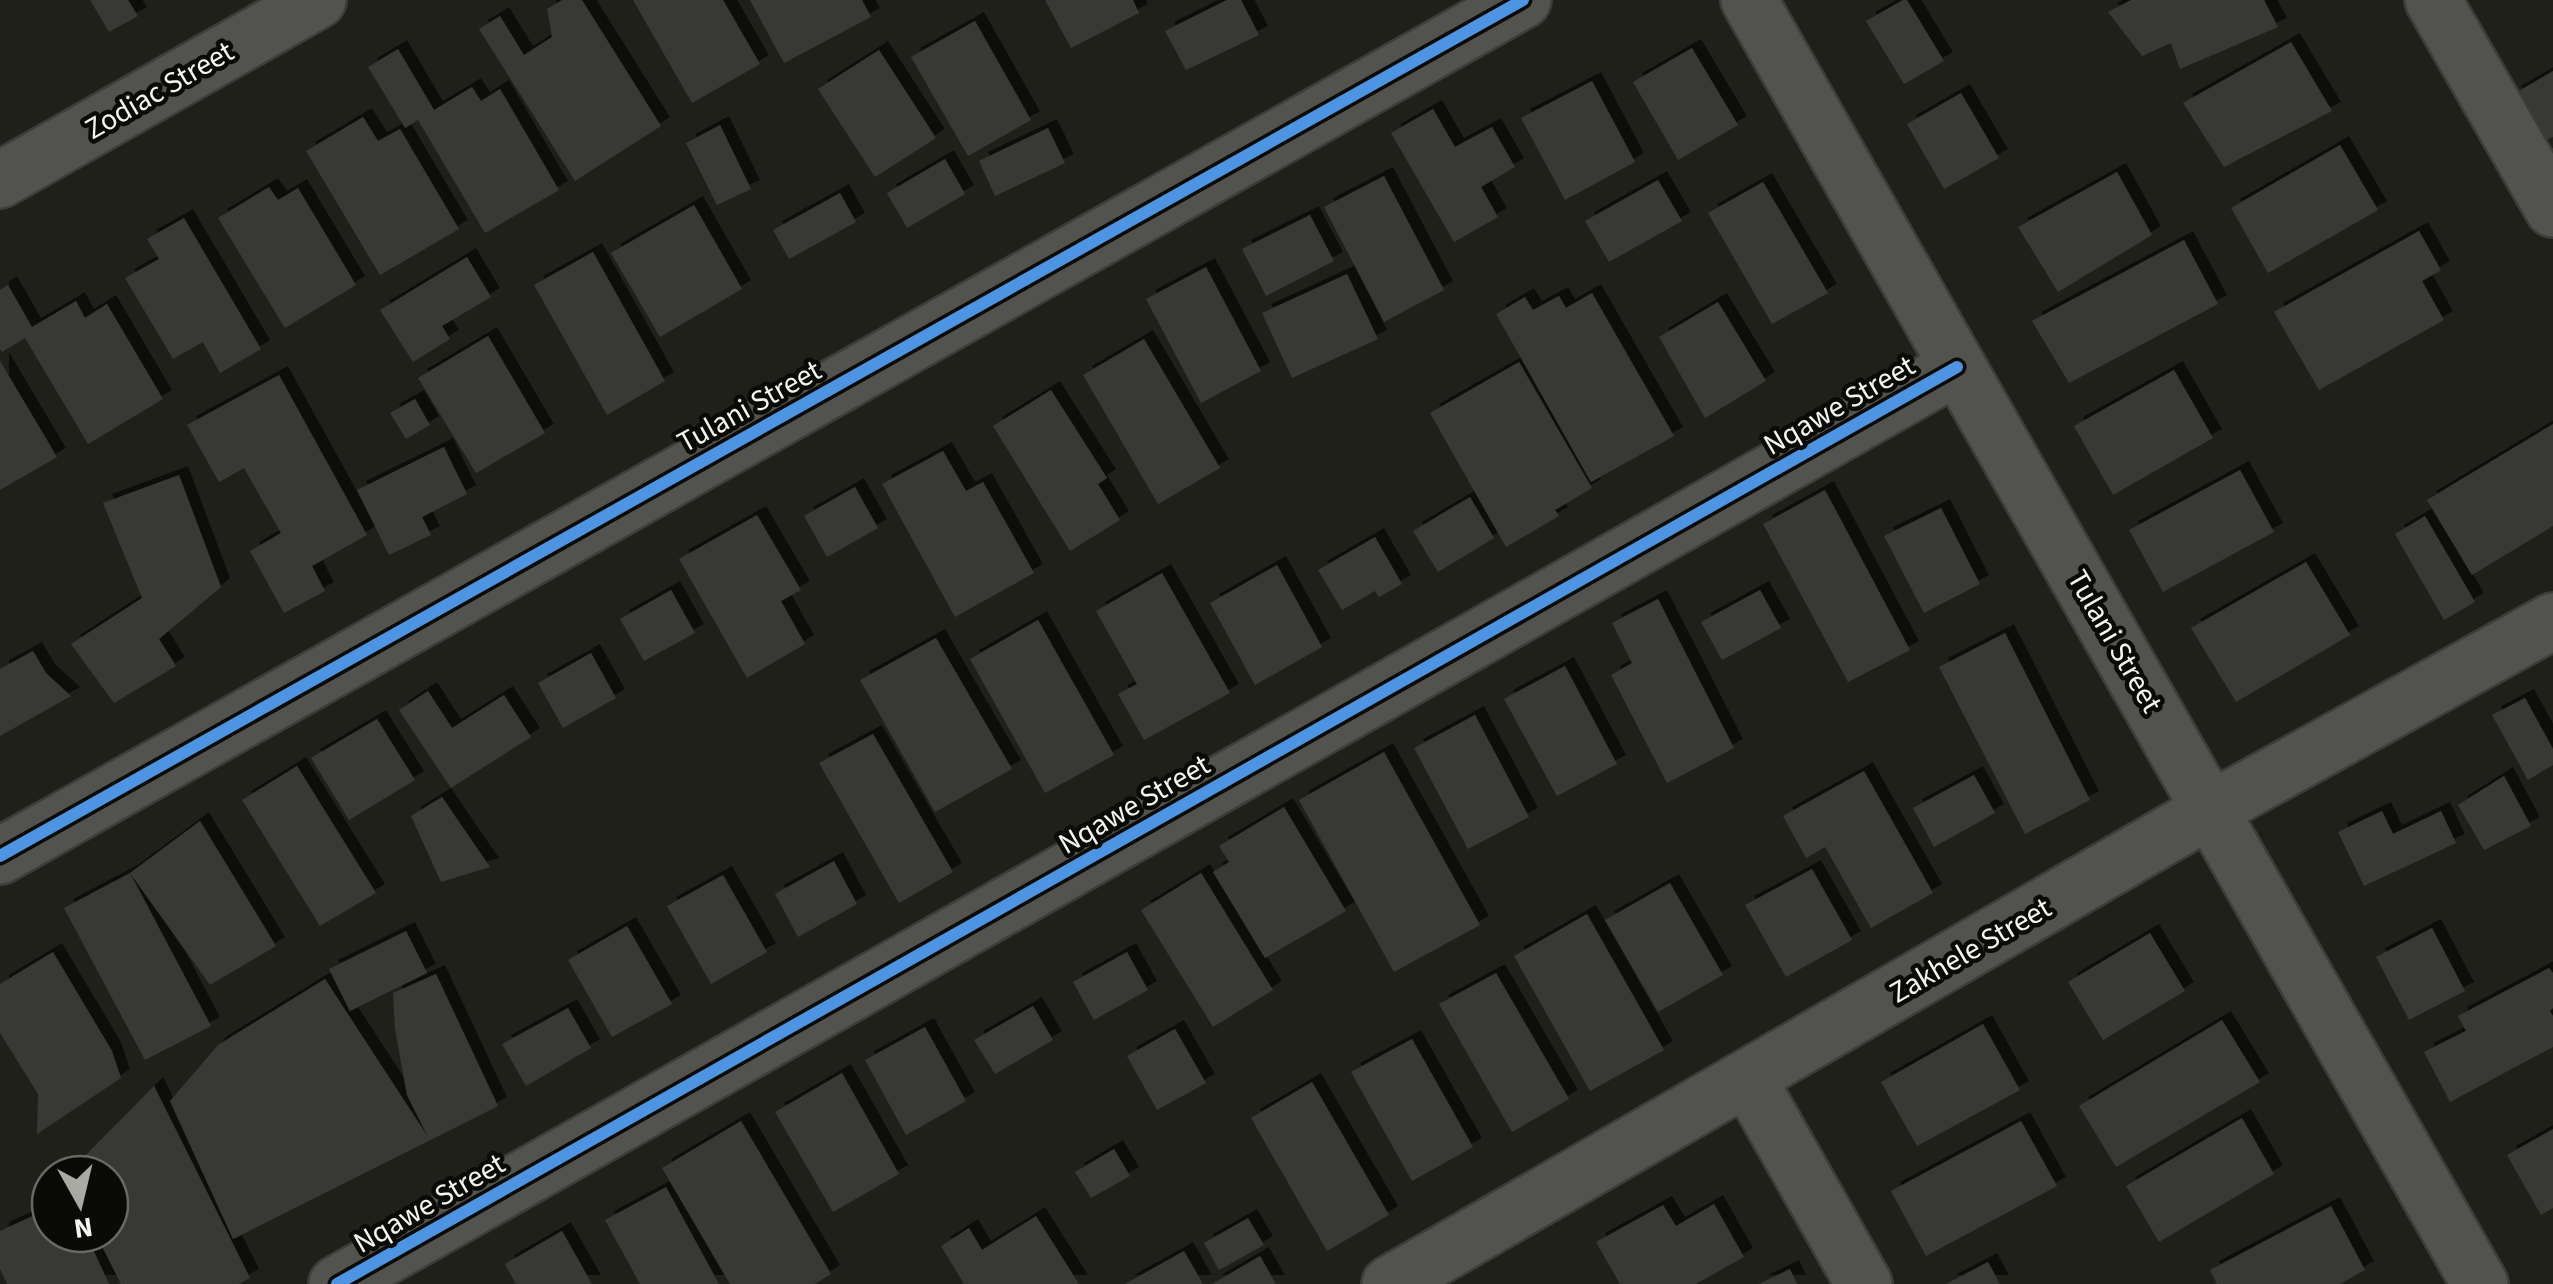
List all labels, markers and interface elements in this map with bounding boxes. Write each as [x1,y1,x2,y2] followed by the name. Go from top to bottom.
[77,30,242,150] street label: Zodiac Street
[1755,345,1923,466] street label: Nqawe Street
[669,349,829,464] street label: Tulani Street
[2056,562,2173,721] street label: Tulani Street
[1050,744,1218,865] street label: Nqawe Street
[1881,887,2059,1014] street label: Zakhele Street
[345,1143,513,1264] street label: Nqawe Street
[30,1154,130,1254] north arrow
[71,1207,95,1249] text: N

